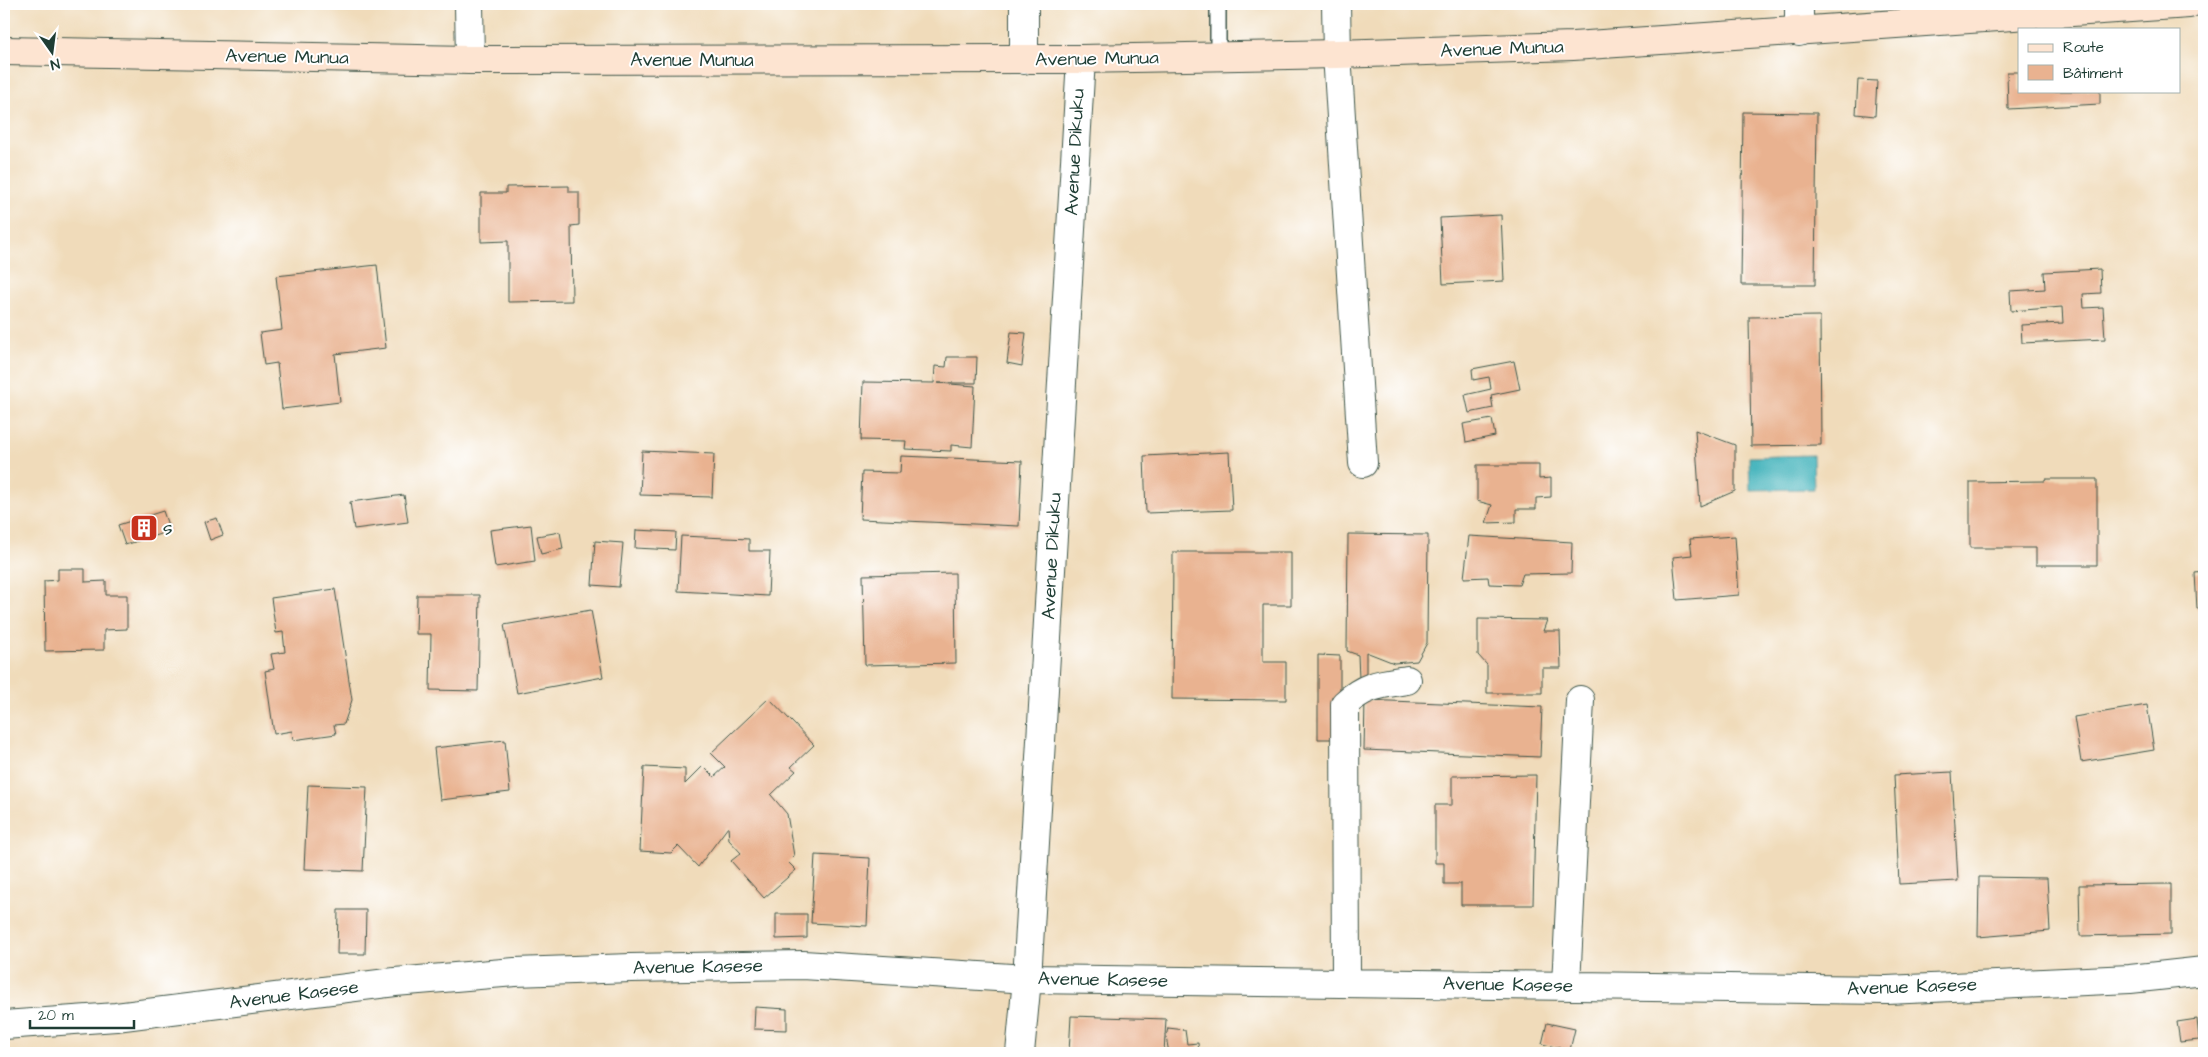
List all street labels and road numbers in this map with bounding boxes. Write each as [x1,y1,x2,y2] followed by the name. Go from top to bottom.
[1440,33,1565,65] street label: Avenue Munua
[225,42,349,72] street label: Avenue Munua
[1035,44,1159,74] street label: Avenue Munua
[630,47,754,74] street label: Avenue Munua
[1058,87,1092,216] street label: Avenue Dikuku
[1035,491,1069,620] street label: Avenue Dikuku
[633,952,763,982] street label: Avenue Kasese
[1038,965,1168,995] street label: Avenue Kasese
[1443,970,1573,1000] street label: Avenue Kasese
[1846,971,1978,1003] street label: Avenue Kasese
[228,974,360,1016] street label: Avenue Kasese

